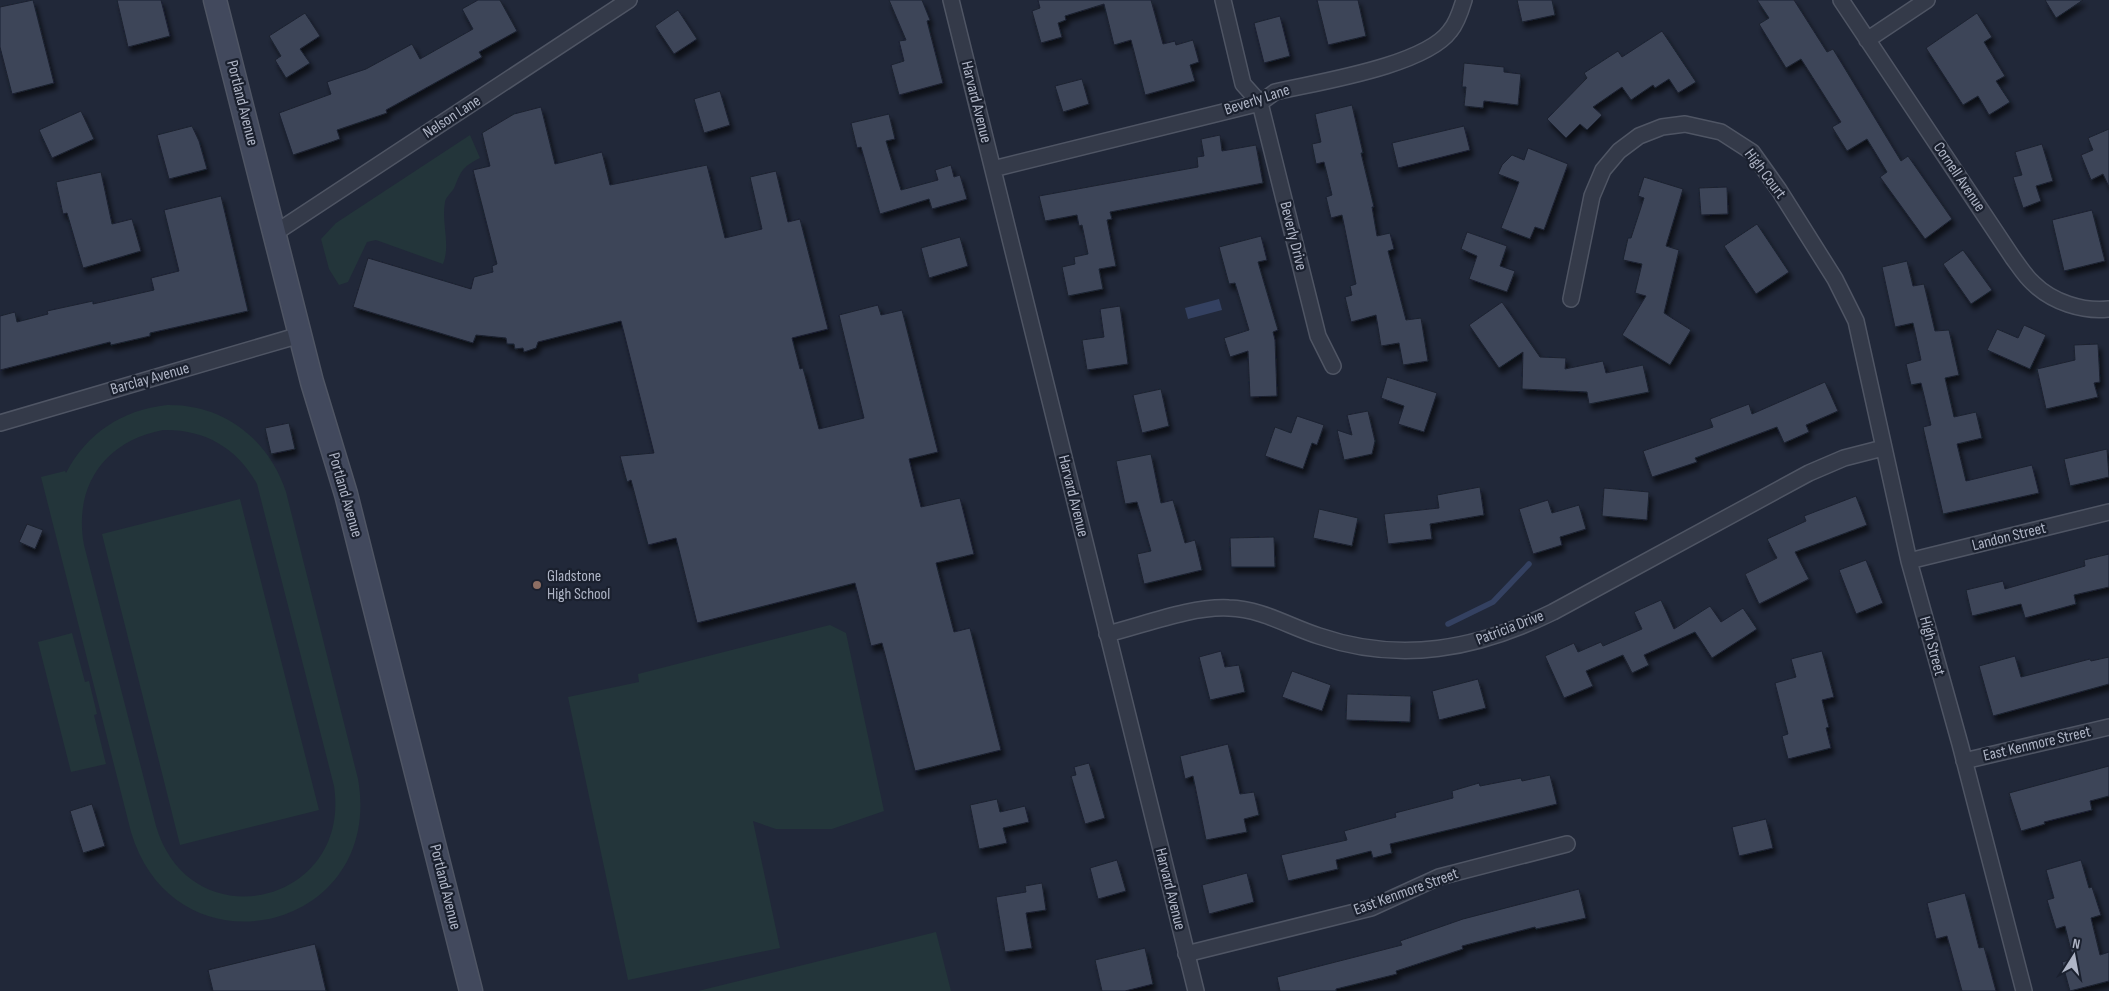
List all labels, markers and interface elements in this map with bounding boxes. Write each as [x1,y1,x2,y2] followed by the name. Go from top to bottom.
[222,58,262,148] street label: Portland Avenue
[957,59,995,145] street label: Harvard Avenue
[1222,81,1292,119] street label: Beverly Lane
[420,91,484,143] street label: Nelson Lane
[1929,139,1989,215] street label: Cornell Avenue
[1740,145,1790,203] street label: High Court
[1275,200,1311,272] street label: Beverly Drive
[108,359,192,399] street label: Barclay Avenue
[324,450,366,540] street label: Portland Avenue
[1054,453,1092,539] street label: Harvard Avenue
[1970,519,2048,555] street label: Landon Street
[547,567,610,604] place label: Gladstone High School
[531,579,543,591] marker: Gladstone High School
[1473,606,1547,650] street label: Patricia Drive
[1915,614,1949,678] street label: High Street
[1981,722,2093,766] street label: East Kenmore Street
[425,842,465,932] street label: Portland Avenue
[1151,846,1189,932] street label: Harvard Avenue
[1351,864,1461,920] street label: East Kenmore Street
[2049,931,2099,981] north arrow
[2071,935,2082,953] text: N

